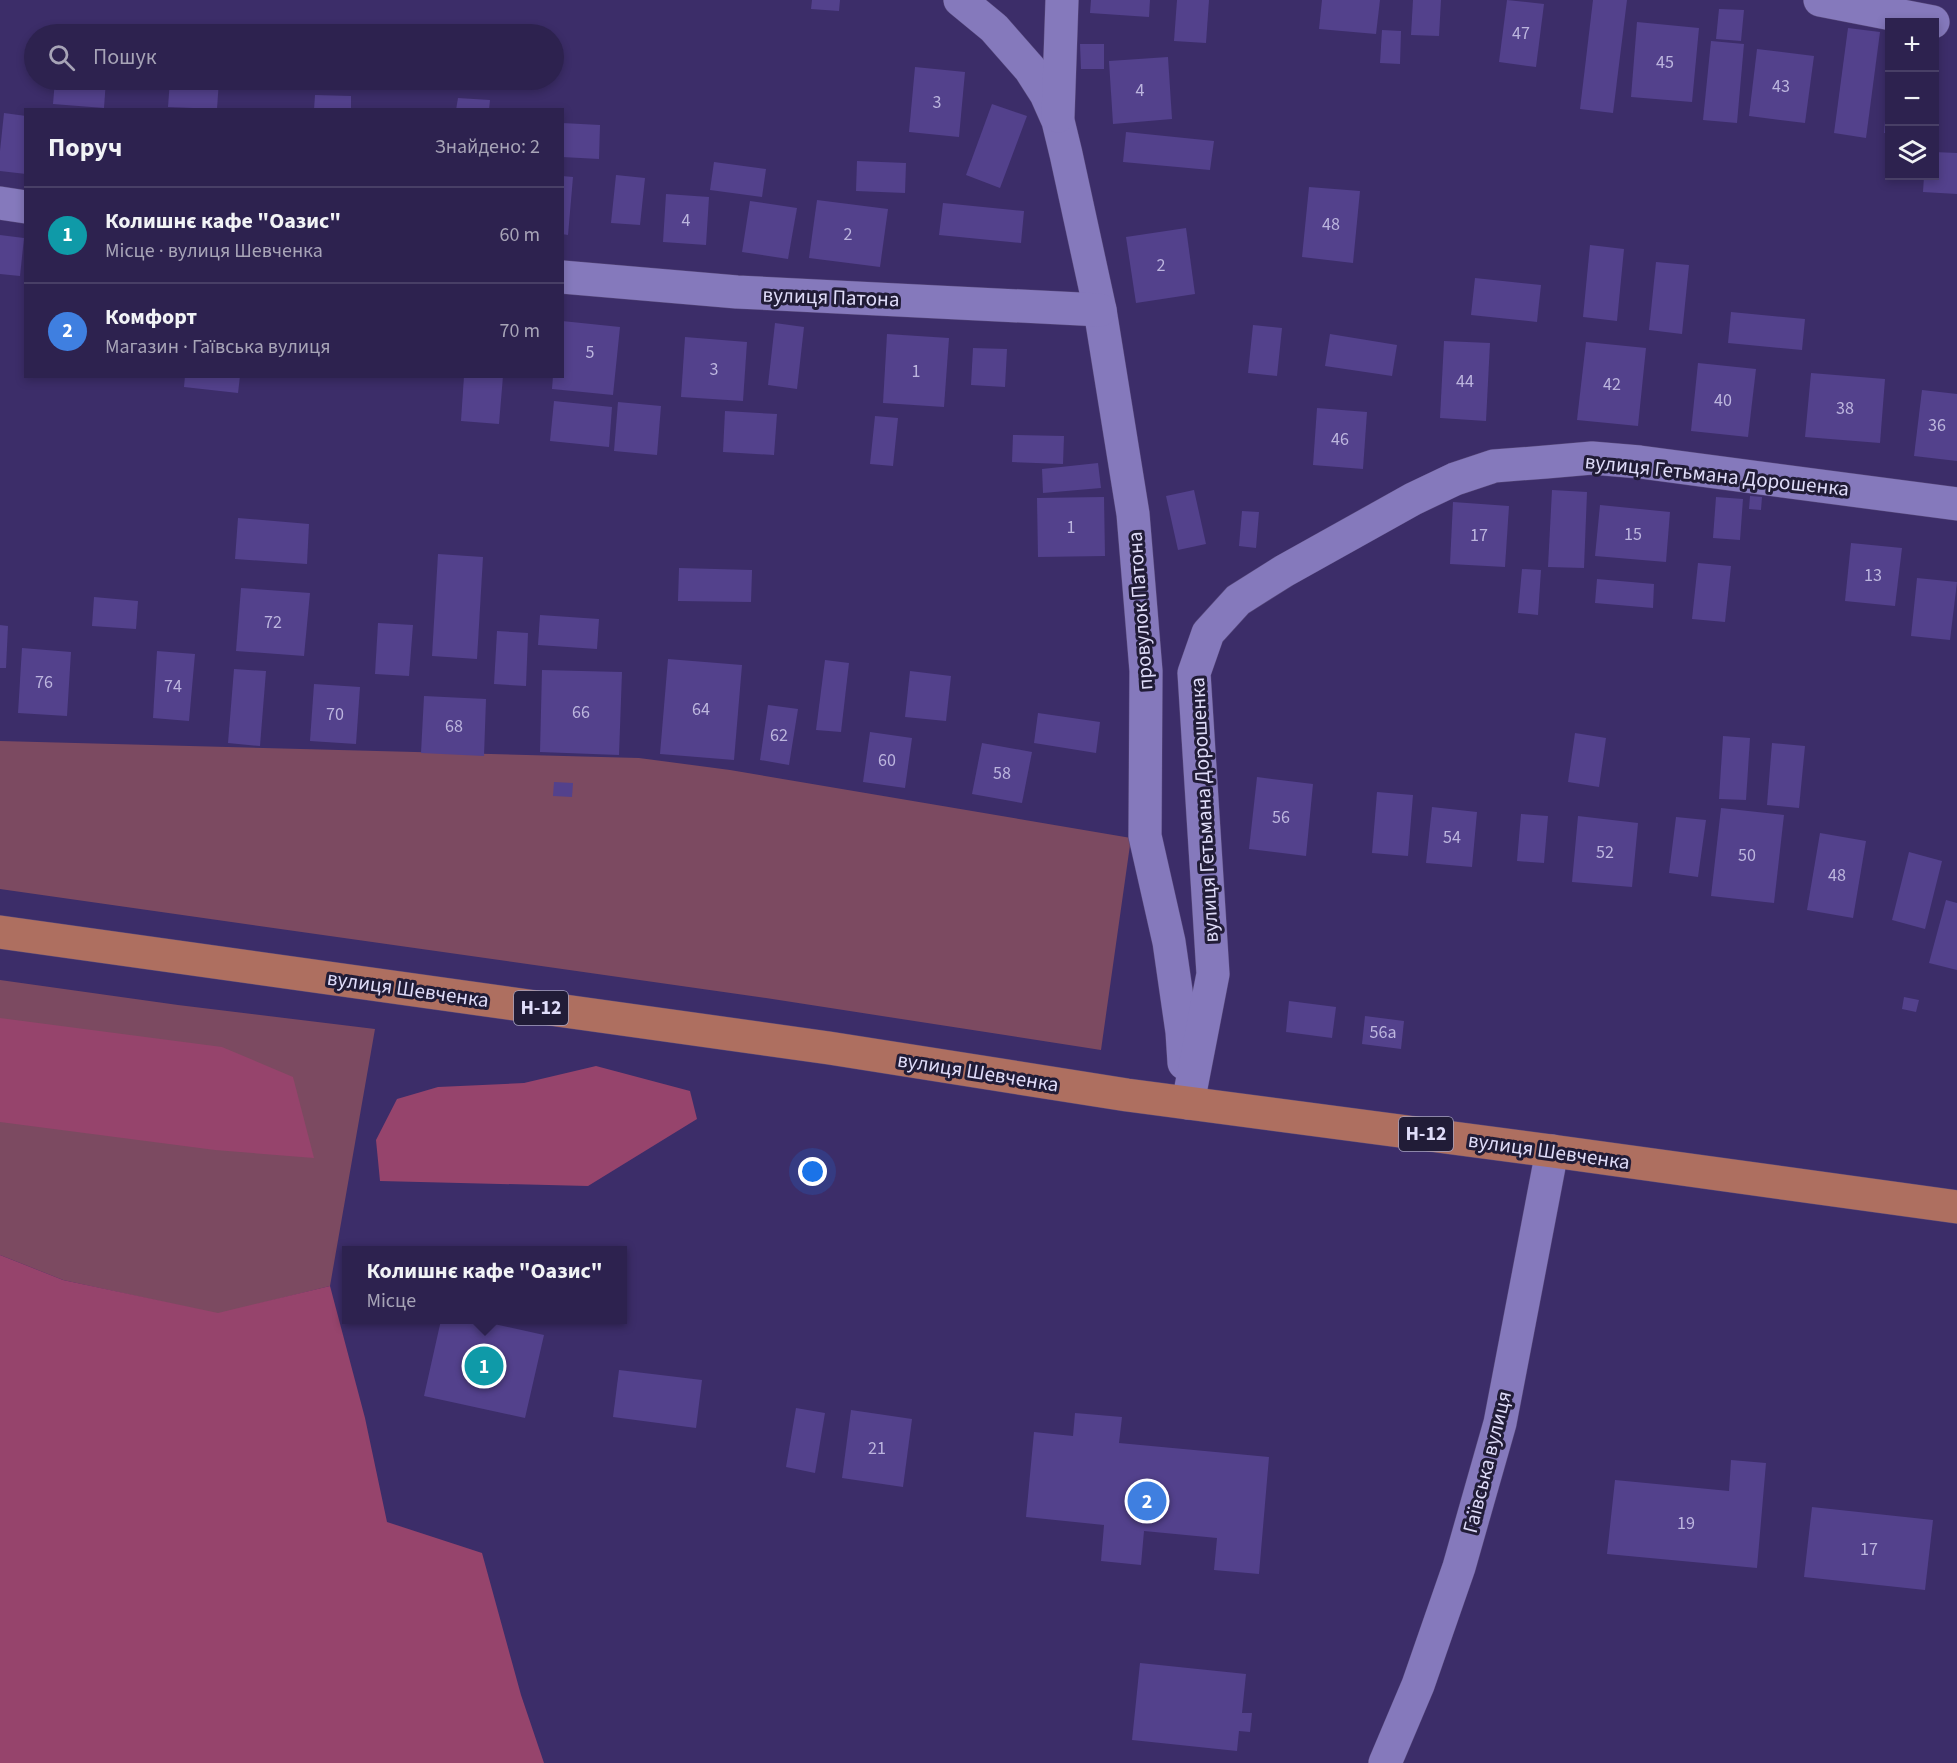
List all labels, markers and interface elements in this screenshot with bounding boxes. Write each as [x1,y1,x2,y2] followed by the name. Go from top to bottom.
[1885,18,1939,180] map controls
[1885,18,1939,72] button: +
[1512,21,1530,46] house number: 47
[24,24,564,90] search box
[45,41,78,74] icon: search
[93,41,157,73] text: Пошук
[1656,50,1674,75] house number: 45
[1885,72,1939,126] button: −
[1772,74,1790,99] house number: 43
[1136,78,1145,103] house number: 4
[933,90,942,115] house number: 3
[1885,126,1939,180] button: layers
[48,129,122,166] text: Поруч
[435,133,540,161] text: Знайдено: 2
[105,205,341,237] text: Колишнє кафе "Оазис"
[682,208,691,233] house number: 4
[1322,212,1340,237] house number: 48
[62,221,73,249] text: 1
[500,221,540,249] text: 60 m
[844,222,853,247] house number: 2
[105,237,323,265] text: Місце · вулиця Шевченка
[1157,253,1166,278] house number: 2
[762,280,900,314] street label: вулиця Патона
[105,301,197,333] text: Комфорт
[62,317,73,345] text: 2
[500,317,540,345] text: 70 m
[105,333,331,361] text: Магазин · Гаївська вулиця
[586,340,595,365] house number: 5
[710,357,719,382] house number: 3
[912,359,920,384] house number: 1
[1456,369,1474,394] house number: 44
[1603,372,1621,397] house number: 42
[1714,388,1732,413] house number: 40
[1836,396,1854,421] house number: 38
[1928,413,1946,438] house number: 36
[1331,427,1349,452] house number: 46
[1583,446,1851,504] street label: вулиця Гетьмана Дорошенка
[1067,515,1075,540] house number: 1
[1624,522,1642,547] house number: 15
[1470,523,1488,548] house number: 17
[1119,531,1161,691] street label: провулок Патона
[1864,563,1882,588] house number: 13
[264,610,282,635] house number: 72
[35,670,53,695] house number: 76
[164,674,182,699] house number: 74
[1182,677,1226,943] street label: вулиця Гетьмана Дорошенка
[692,697,710,722] house number: 64
[572,700,590,725] house number: 66
[326,702,344,727] house number: 70
[445,714,463,739] house number: 68
[770,723,788,748] house number: 62
[878,748,896,773] house number: 60
[993,761,1011,786] house number: 58
[1272,805,1290,830] house number: 56
[1443,825,1461,850] house number: 54
[1596,840,1614,865] house number: 52
[1738,843,1756,868] house number: 50
[1828,863,1846,888] house number: 48
[325,963,491,1015] street label: вулиця Шевченка
[514,991,568,1025] road number: Н-12
[1370,1020,1396,1045] house number: 56а
[895,1044,1061,1100] street label: вулиця Шевченка
[1399,1117,1453,1151] road number: Н-12
[1466,1125,1632,1177] street label: вулиця Шевченка
[798,1157,827,1186] your location
[342,1246,627,1324] popup
[366,1255,603,1287] text: Колишнє кафе "Оазис"
[366,1287,416,1315] text: Місце
[464,1344,504,1388] pin: 1
[1455,1388,1519,1536] street label: Гаївська вулиця
[868,1436,886,1461] house number: 21
[1128,1478,1166,1524] pin: 2
[1677,1511,1695,1536] house number: 19
[1860,1537,1878,1562] house number: 17

